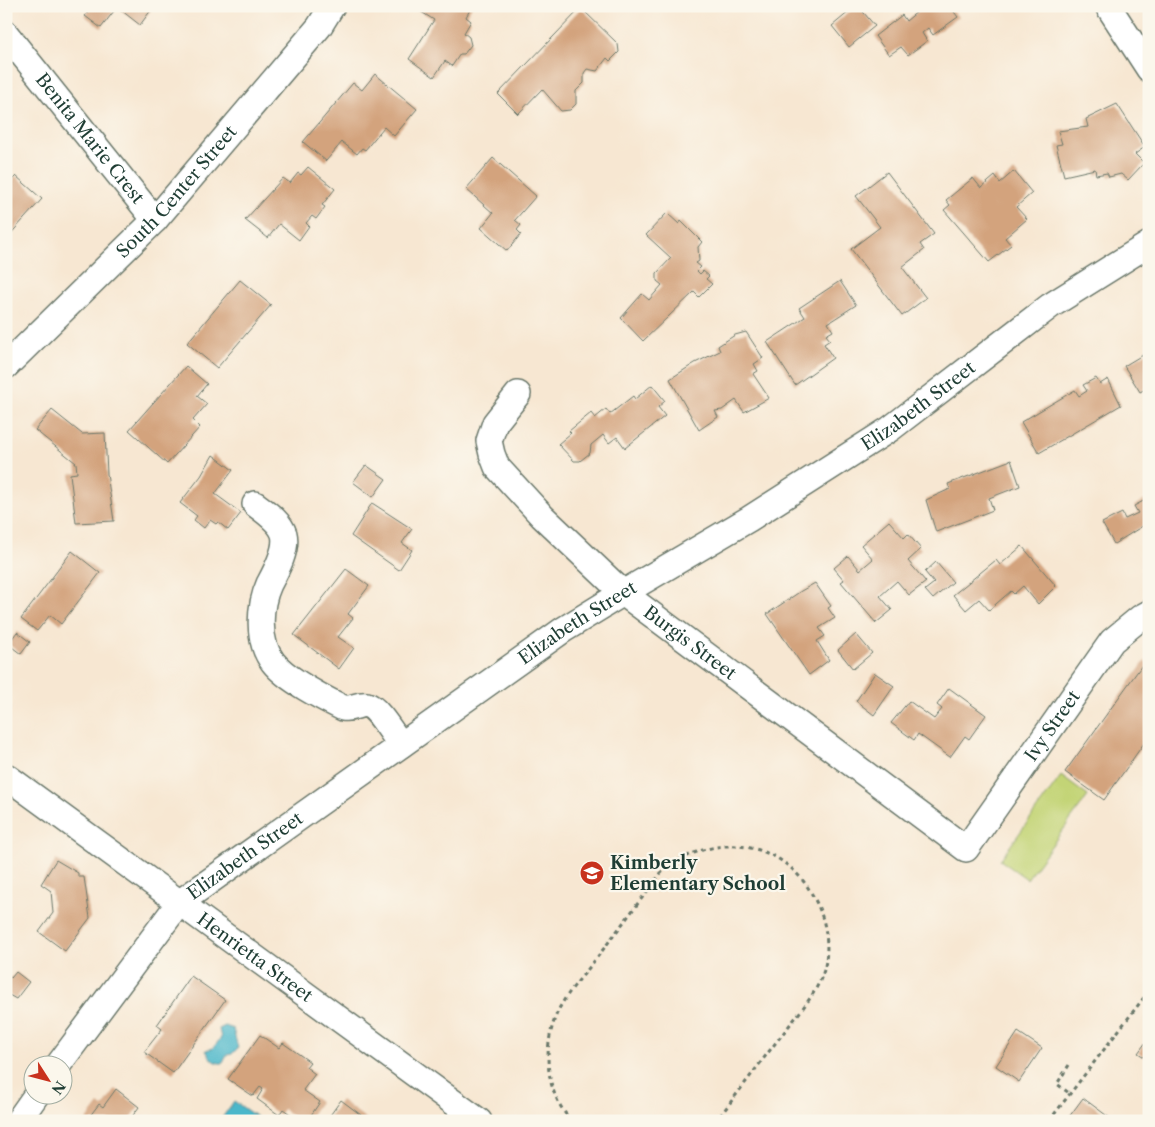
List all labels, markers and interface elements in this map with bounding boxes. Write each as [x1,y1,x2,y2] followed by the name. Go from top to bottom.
[31,69,149,209] street label: Benita Marie Crest
[112,121,242,263] street label: South Center Street
[857,356,980,456] street label: Elizabeth Street
[514,576,641,669] street label: Elizabeth Street
[639,601,741,685] street label: Burgis Street
[1020,686,1085,766] street label: Ivy Street
[183,807,308,904] street label: Elizabeth Street
[610,852,786,895] place label: Kimberly Elementary School
[579,860,605,886] school or university icon: Kimberly Elementary School
[193,908,317,1007] street label: Henrietta Street
[22,1054,72,1104] north arrow
[48,1077,69,1098] text: N

